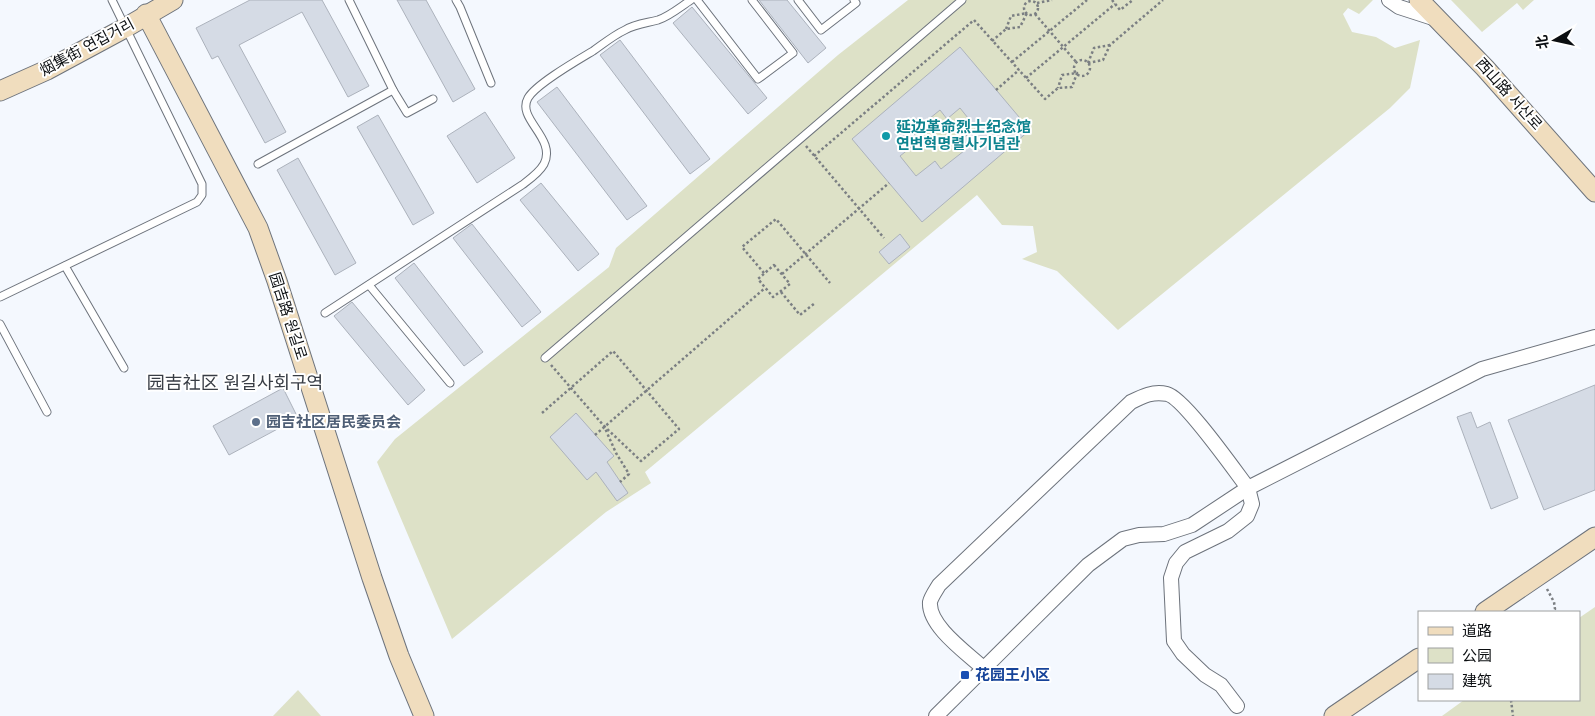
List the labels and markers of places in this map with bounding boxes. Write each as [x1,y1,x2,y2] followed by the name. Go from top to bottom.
[896,117,1031,153] place label: 延边革命烈士纪念馆 연변혁명렬사기념관
[880,130,892,142] marker: 延边革命烈士纪念馆 연변혁명렬사기념관
[266,412,401,431] place label: 园吉社区居民委员会
[250,416,262,428] marker: 园吉社区居民委员会
[975,665,1050,684] place label: 花园王小区
[959,669,971,681] marker: 花园王小区

